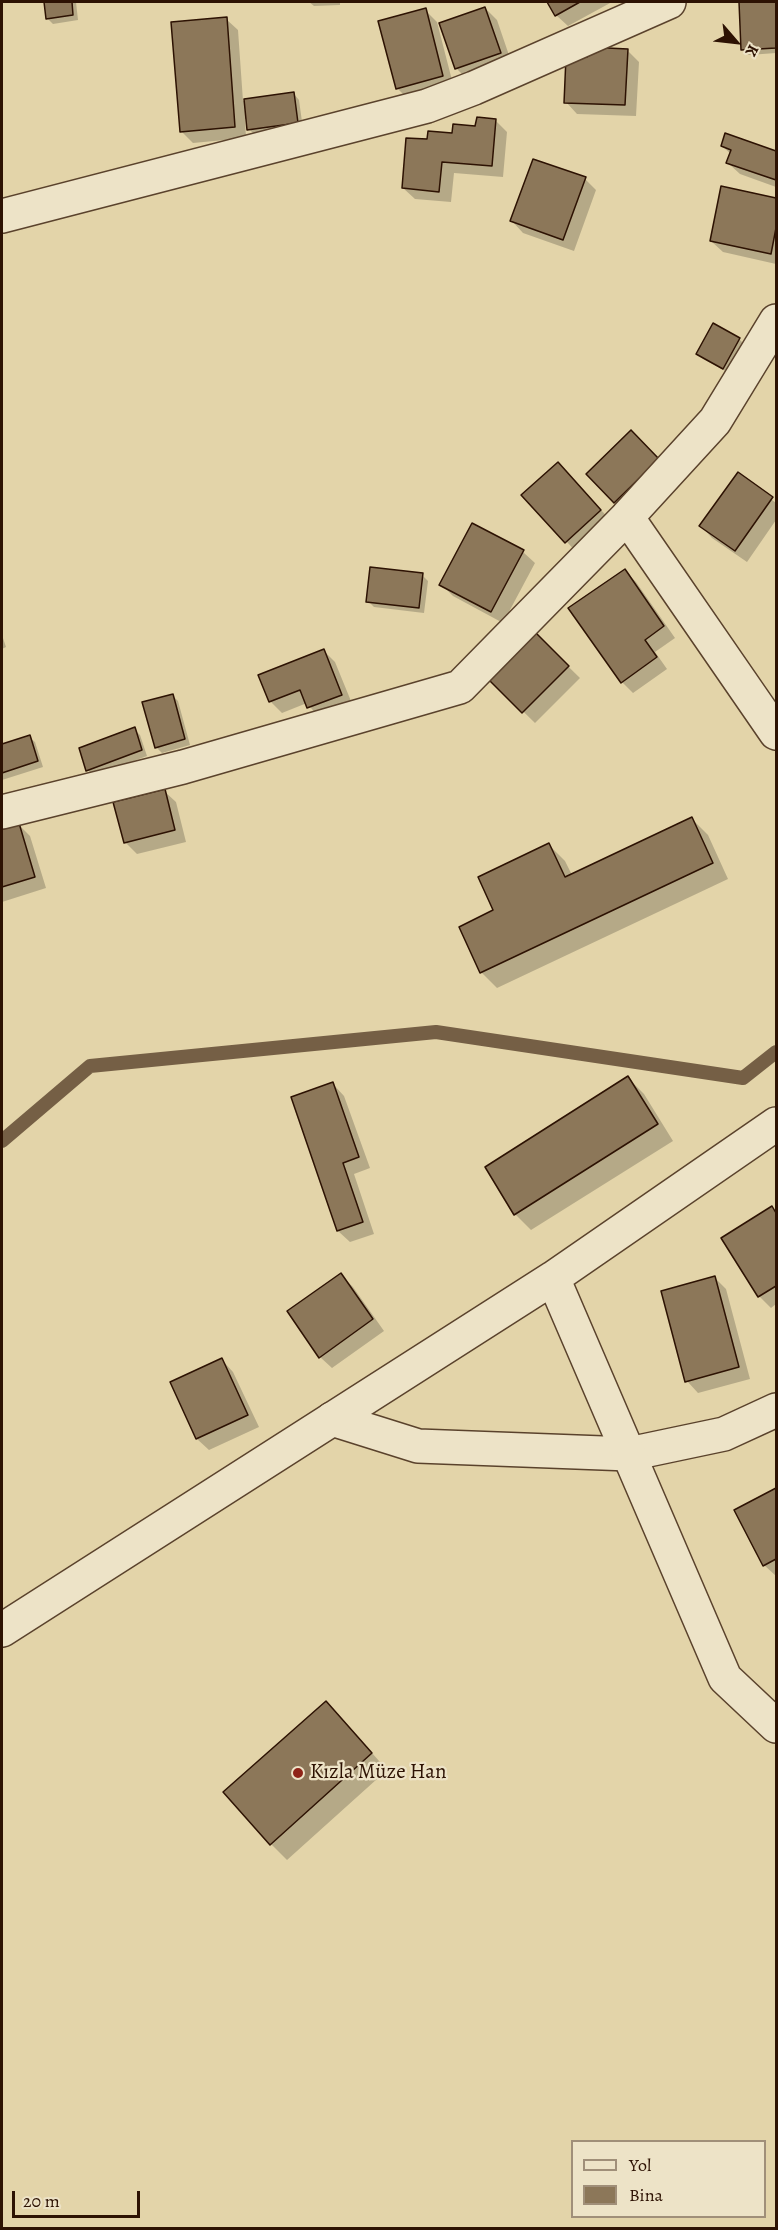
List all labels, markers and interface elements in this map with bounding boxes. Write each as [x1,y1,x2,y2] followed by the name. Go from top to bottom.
[706,12,766,72] north arrow
[740,41,764,60] text: K
[310,1760,446,1786] place label: Kızla Müze Han
[291,1766,305,1780] marker: Kızla Müze Han
[571,2140,766,2218] legend
[629,2153,651,2177] text: Yol
[15,2179,142,2217] scale bar
[629,2183,663,2207] text: Bina
[23,2189,60,2213] text: 20 m

